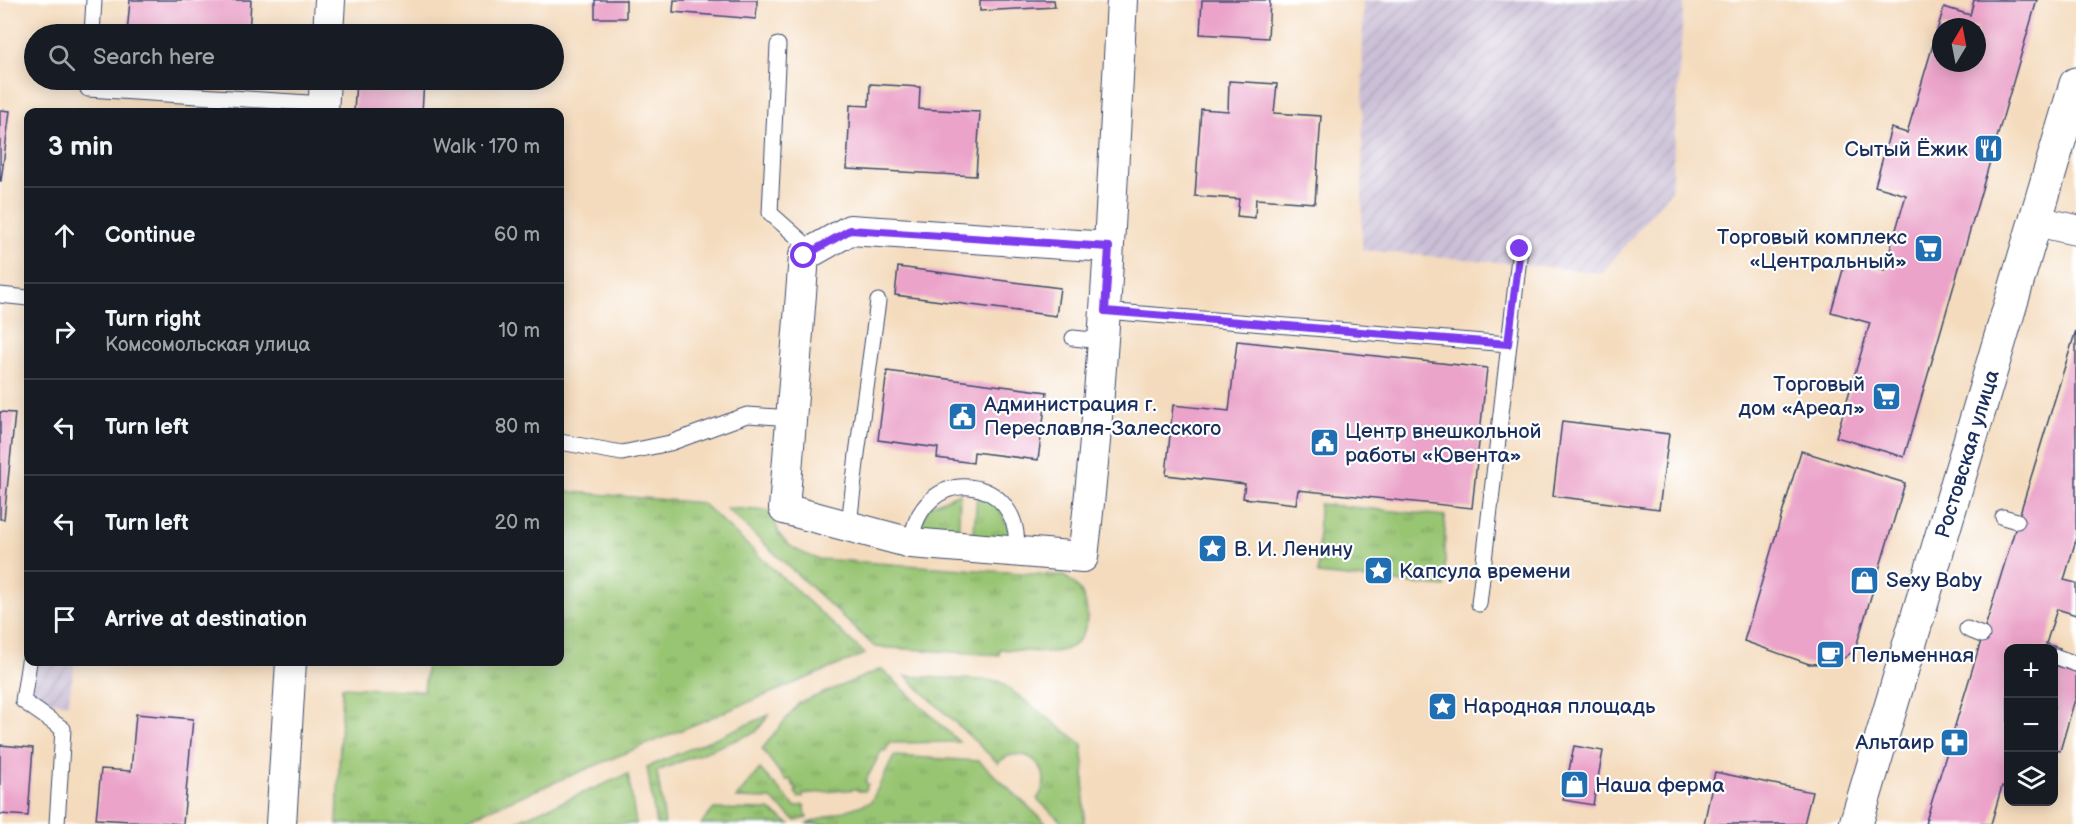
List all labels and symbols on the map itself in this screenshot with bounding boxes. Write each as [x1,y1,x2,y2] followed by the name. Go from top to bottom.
[1932,18,1986,72] north arrow
[1973,133,2005,165] restaurant icon: Сытый Ёжик
[1844,137,1968,162] place label: Сытый Ёжик
[1717,225,1907,274] place label: Торговый комплекс «Центральный»
[1912,233,1944,265] supermarket icon: Торговый комплекс «Центральный»
[1506,235,1532,261] route end
[790,242,816,268] route start
[1930,366,2005,541] street label: Ростовская улица
[1738,372,1865,421] place label: Торговый дом «Ареал»
[1870,380,1902,412] supermarket icon: Торговый дом «Ареал»
[983,392,1221,441] place label: Администрация г. Переславля-Залесского
[947,400,979,432] public building icon: Администрация г. Переславля-Залесского
[1345,419,1541,468] place label: Центр внешкольной работы «Ювента»
[1308,427,1340,459] public building icon: Центр внешкольной работы «Ювента»
[1197,533,1229,565] place icon: В. И. Ленину
[1234,537,1353,562] place label: В. И. Ленину
[1362,555,1394,587] place icon: Капсула времени
[1399,559,1571,584] place label: Капсула времени
[1849,564,1881,596] shop icon: Sexy Baby
[1886,568,1983,593] place label: Sexy Baby
[1814,639,1846,671] cafe icon: Пельменная
[1851,643,1974,668] place label: Пельменная
[1426,690,1458,722] place icon: Народная площадь
[1463,694,1656,719] place label: Народная площадь
[1939,726,1971,758] pharmacy icon: Альтаир
[1854,730,1934,755] place label: Альтаир
[1558,769,1590,801] shop icon: Наша ферма
[1595,773,1725,798] place label: Наша ферма

